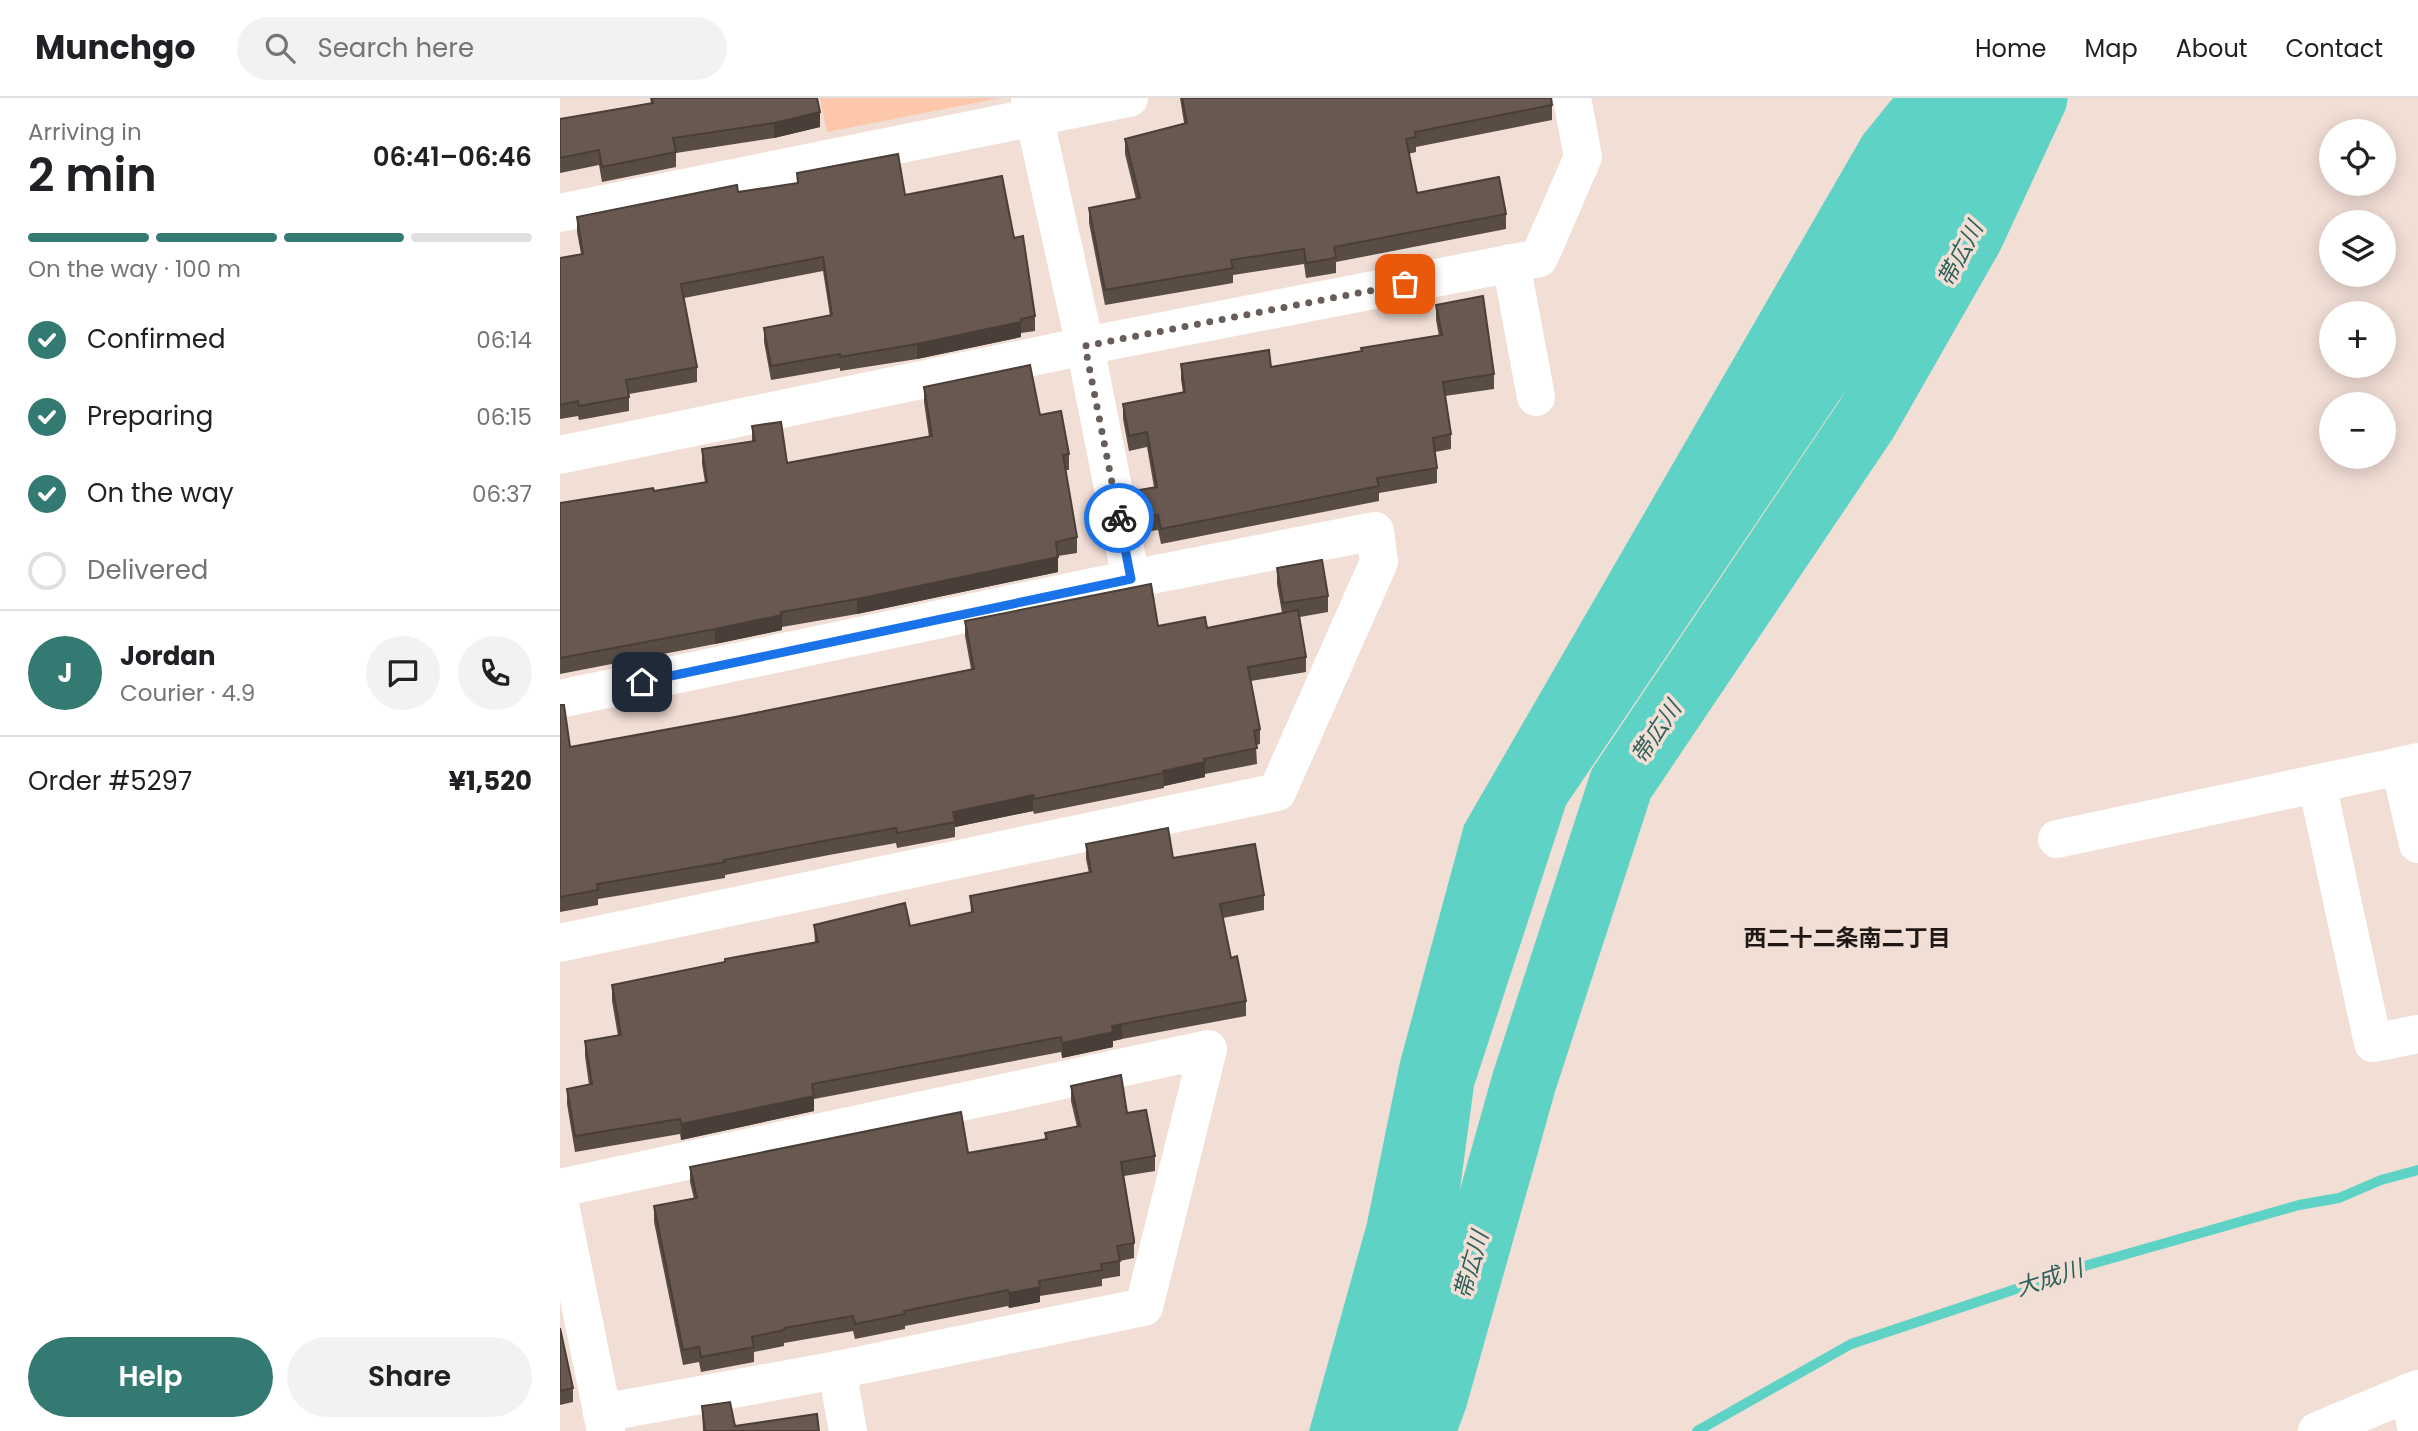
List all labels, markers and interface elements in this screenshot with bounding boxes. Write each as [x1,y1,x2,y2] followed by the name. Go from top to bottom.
[237,17,727,80] search box
[35,24,195,71] text: Munchgo
[261,29,299,67] icon: search
[317,30,474,66] text: Search here
[1975,32,2047,65] text: Home
[2085,32,2138,65] text: Map
[2176,32,2247,65] text: About
[2285,32,2383,65] text: Contact
[28,116,142,148] text: Arriving in
[2319,119,2396,469] map controls
[2319,119,2396,196] button: locate
[373,139,532,175] text: 06:41–06:46
[28,143,157,207] text: 2 min
[2319,210,2396,287] button: layers
[1930,213,1992,292] water label: 帯広川
[28,253,241,285] text: On the way · 100 m
[1375,254,1435,314] pin
[1386,265,1424,303] icon: bag
[2319,301,2396,378] button: +
[28,321,66,359] icon: check
[87,321,225,357] text: Confirmed
[476,324,532,356] text: 06:14
[2319,392,2396,469] button: −
[28,398,66,436] icon: check
[87,398,213,434] text: Preparing
[476,401,532,433] text: 06:15
[28,475,66,513] icon: check
[87,475,234,511] text: On the way
[472,478,532,510] text: 06:37
[1084,483,1154,553] courier
[1100,499,1138,537] icon: bike
[87,552,208,588] text: Delivered
[366,636,440,710] button: chat
[458,636,532,710] button: phone
[120,638,216,674] text: Jordan
[612,652,672,712] pin
[57,655,73,691] text: J
[623,663,661,701] icon: home
[120,677,255,709] text: Courier · 4.9
[1623,692,1690,770] water label: 帯広川
[28,763,192,799] text: Order #5297
[449,763,532,799] text: ¥1,520
[1744,922,1951,954] district label: 西二十二条南二丁目
[1446,1225,1497,1303] water label: 帯広川
[2011,1251,2090,1304] water label: 大成川
[28,1337,273,1417] button: Help
[287,1337,532,1417] button: Share

